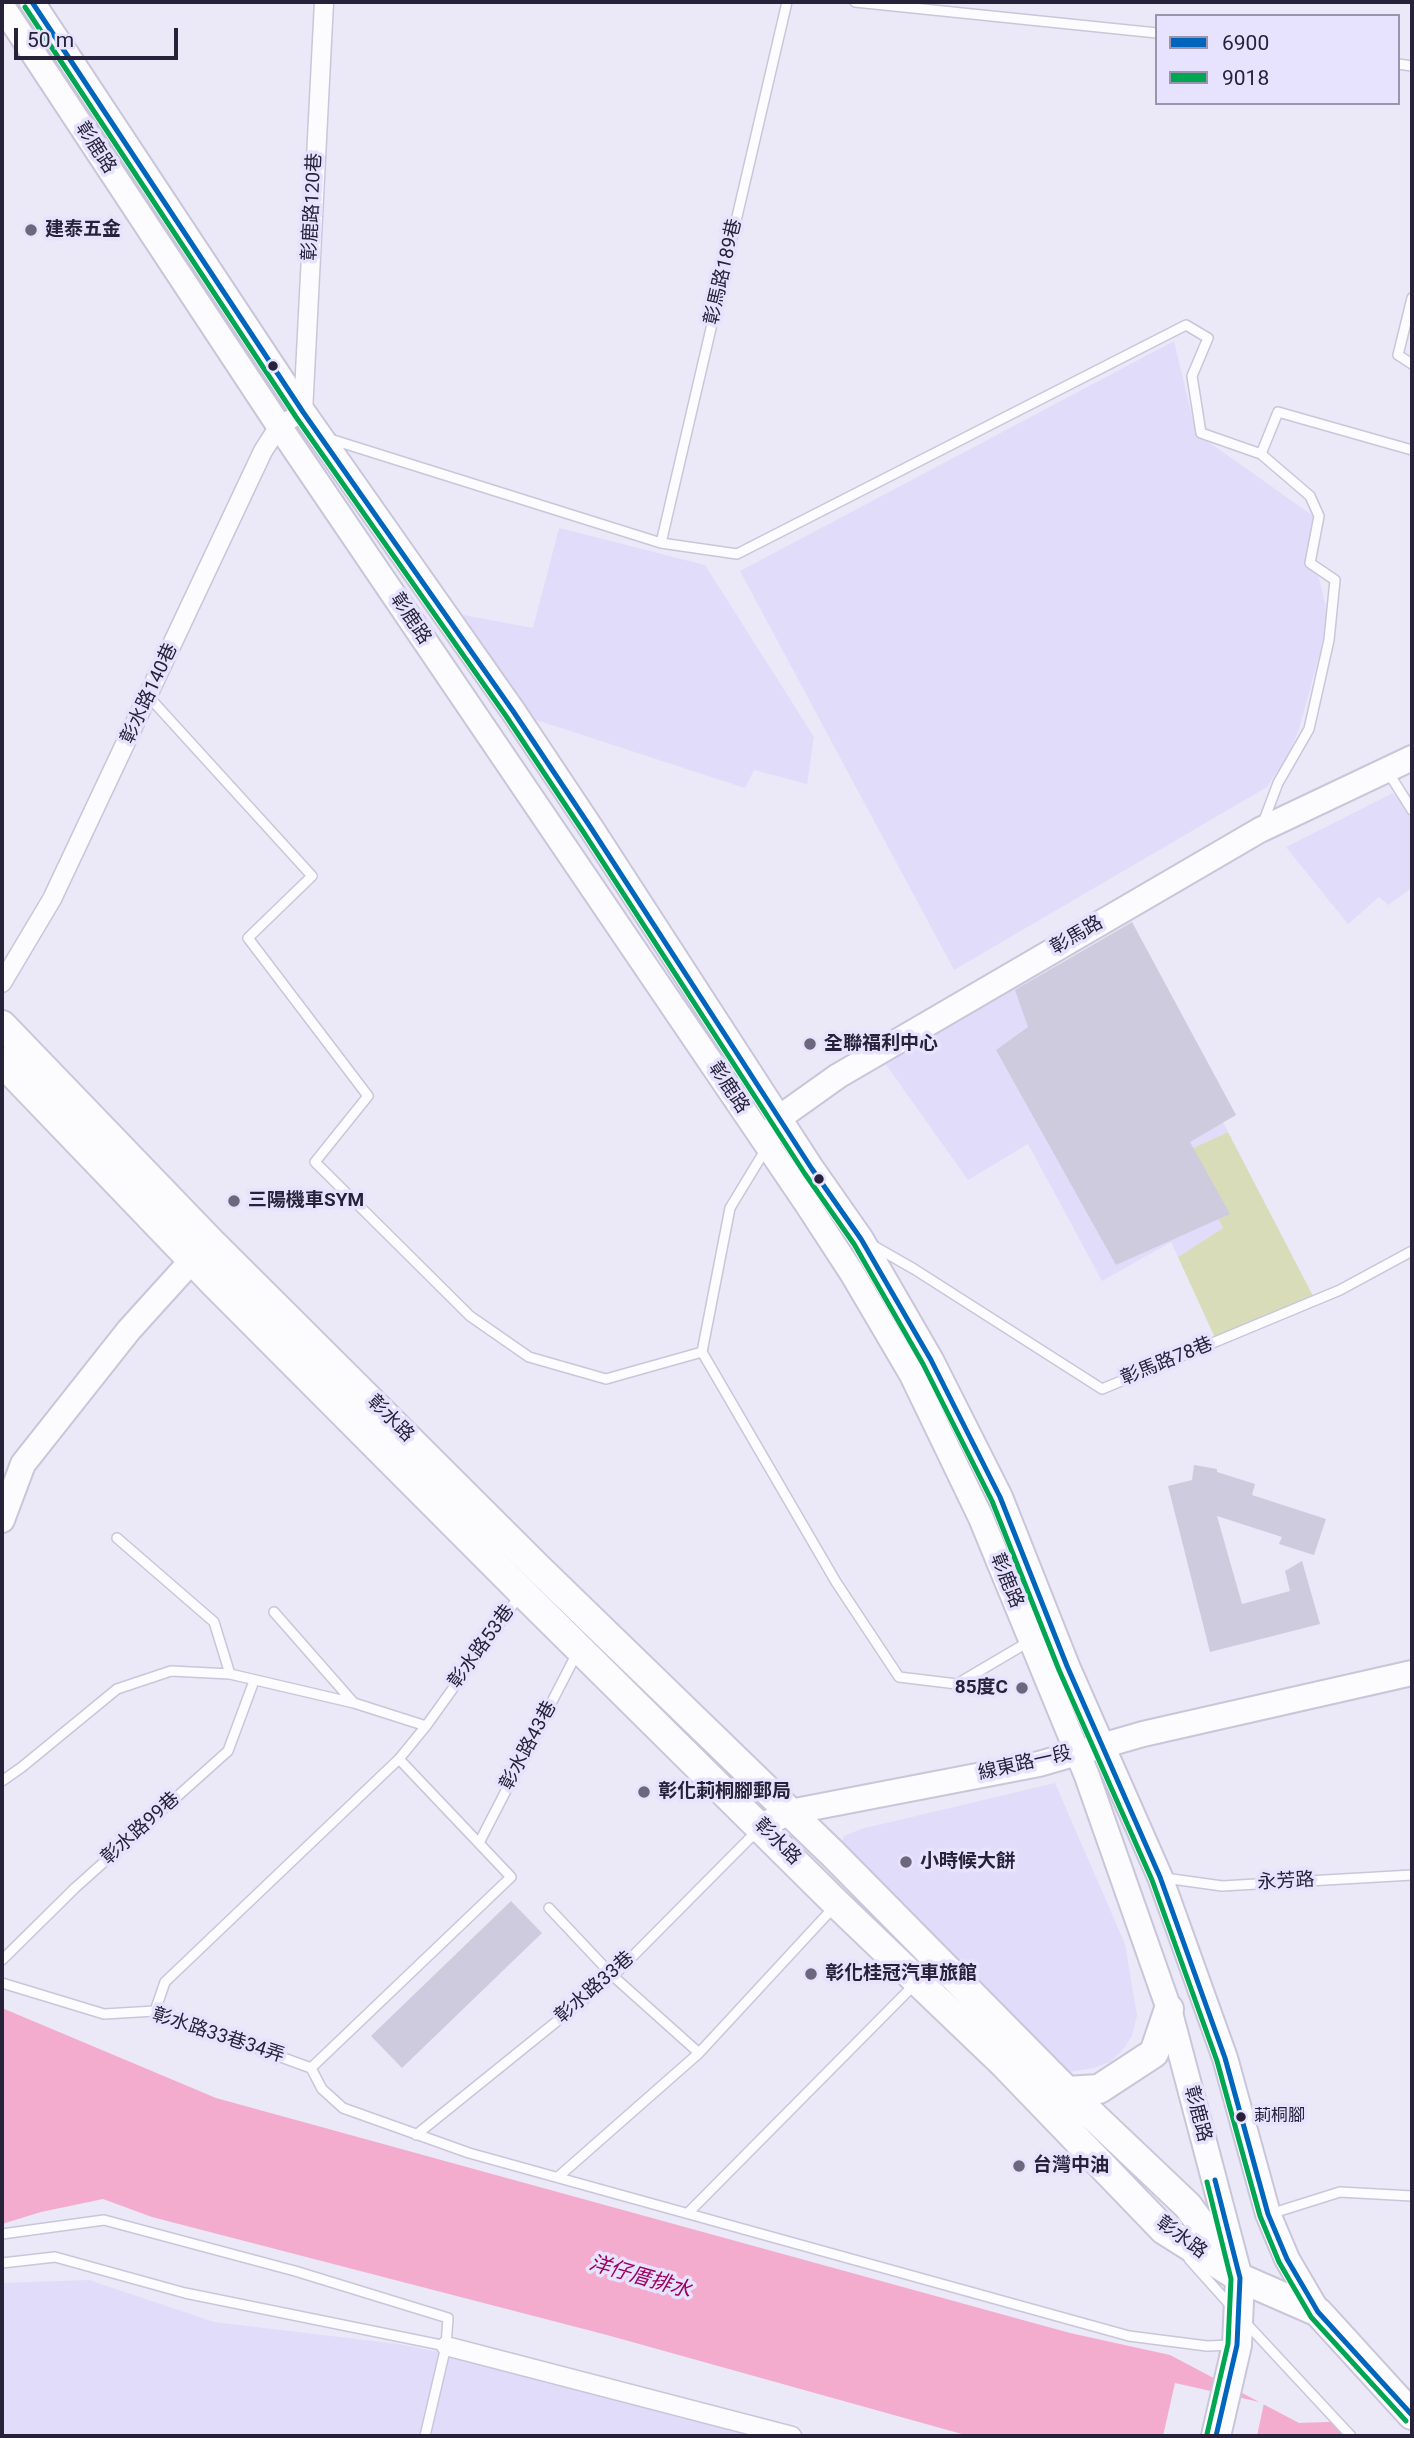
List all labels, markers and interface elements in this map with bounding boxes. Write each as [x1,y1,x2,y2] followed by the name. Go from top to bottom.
[18,14,182,58] scale bar
[1155,14,1400,105] legend
[27,28,74,52] text: 50 m
[1222,31,1269,55] text: 6900
[1222,66,1269,90] text: 9018
[70,118,120,178] street label: 彰鹿路
[299,152,327,262] street label: 彰鹿路120巷
[701,217,747,327] street label: 彰馬路189巷
[45,219,121,241] place label: 建泰五金
[23,222,39,238] marker: 建泰五金
[266,359,280,373] unlabelled marker
[385,589,435,649] street label: 彰鹿路
[117,640,183,748] street label: 彰水路140巷
[1047,912,1107,960] street label: 彰馬路
[824,1033,938,1055] place label: 全聯福利中心
[802,1036,818,1052] marker: 全聯福利中心
[703,1058,753,1118] street label: 彰鹿路
[812,1172,826,1186] unlabelled marker
[248,1190,364,1212] place label: 三陽機車SYM
[226,1193,242,1209] marker: 三陽機車SYM
[1118,1333,1216,1391] street label: 彰馬路78巷
[362,1391,418,1447] street label: 彰水路
[985,1550,1027,1612] street label: 彰鹿路
[444,1601,520,1693] street label: 彰水路53巷
[955,1677,1008,1699] place label: 85度C
[1014,1680,1030,1696] marker: 85度C
[496,1698,562,1794] street label: 彰水路43巷
[976,1742,1074,1786] street label: 線東路一段
[658,1781,791,1803] place label: 彰化莿桐腳郵局
[636,1784,652,1800] marker: 彰化莿桐腳郵局
[97,1788,185,1870] street label: 彰水路99巷
[749,1814,805,1870] street label: 彰水路
[920,1851,1015,1873] place label: 小時候大餅
[898,1854,914,1870] marker: 小時候大餅
[1257,1869,1315,1895] street label: 永芳路
[551,1947,639,2029] street label: 彰水路33巷
[825,1963,977,1985] place label: 彰化桂冠汽車旅館
[803,1966,819,1982] marker: 彰化桂冠汽車旅館
[149,2004,287,2068] street label: 彰水路33巷34弄
[1179,2084,1215,2144] street label: 彰鹿路
[1254,2107,1305,2127] place label: 莿桐腳
[1234,2110,1248,2124] marker: 莿桐腳
[1033,2155,1109,2177] place label: 台灣中油
[1011,2158,1027,2174] marker: 台灣中油
[1151,2212,1211,2264] street label: 彰水路
[586,2251,694,2305] water label: 洋仔厝排水

